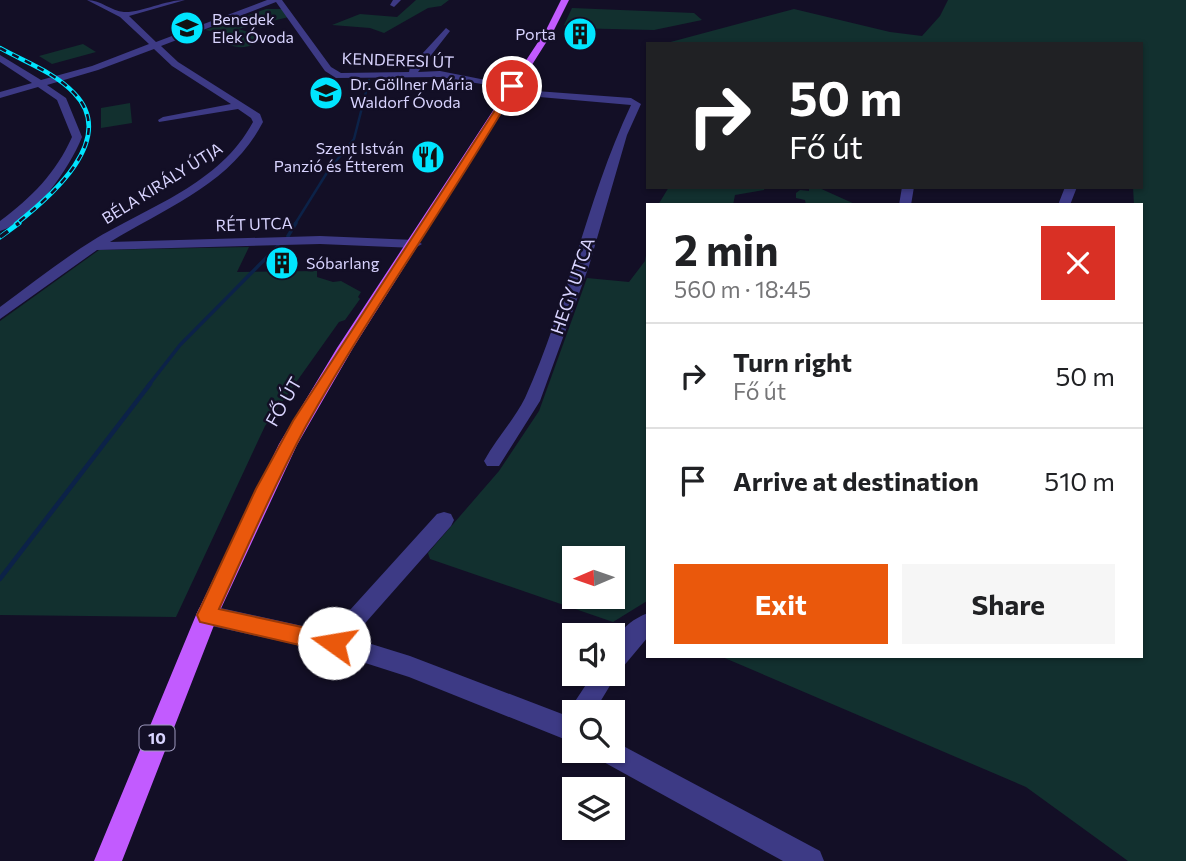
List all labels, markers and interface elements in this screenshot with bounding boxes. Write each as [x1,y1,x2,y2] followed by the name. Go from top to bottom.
[168,9,206,47] school or university icon: Benedek Elek Óvoda
[212,9,294,46] place label: Benedek Elek Óvoda
[561,15,599,53] building icon: Porta
[515,24,556,43] place label: Porta
[341,48,455,71] street label: KENDERESI ÚT
[482,56,542,116] pin
[789,66,902,126] text: 50 m
[493,67,531,105] icon: arrive
[674,70,765,161] icon: right
[307,74,345,112] school or university icon: Dr. Göllner Mária Waldorf Óvoda
[350,74,473,111] place label: Dr. Göllner Mária Waldorf Óvoda
[789,126,863,166] text: Fő út
[98,138,226,227] street label: BÉLA KIRÁLY ÚTJA
[274,138,404,175] place label: Szent István Panzió és Étterem
[409,138,447,176] restaurant icon: Szent István Panzió és Étterem
[215,213,293,234] street label: RÉT UTCA
[674,223,779,275] text: 2 min
[1041,226,1115,300] button: close
[545,234,599,337] street label: HEGY UTCA
[263,244,301,282] building icon: Sóbarlang
[306,253,380,272] place label: Sóbarlang
[674,275,811,303] text: 560 m · 18:45
[733,346,852,377] text: Turn right
[674,357,712,395] icon: right
[1055,360,1115,391] text: 50 m
[260,373,306,430] street label: FŐ ÚT
[733,377,786,405] text: Fő út
[674,462,712,500] icon: arrive
[733,465,979,496] text: Arrive at destination
[1044,465,1115,496] text: 510 m
[562,546,625,609] north arrow
[562,546,625,840] map controls
[674,564,888,644] button: Exit
[902,564,1115,644] button: Share
[297,606,371,680] position arrow
[562,623,625,686] button: sound
[562,700,625,763] button: search
[140,726,174,750] road number: 10
[562,777,625,840] button: layers

